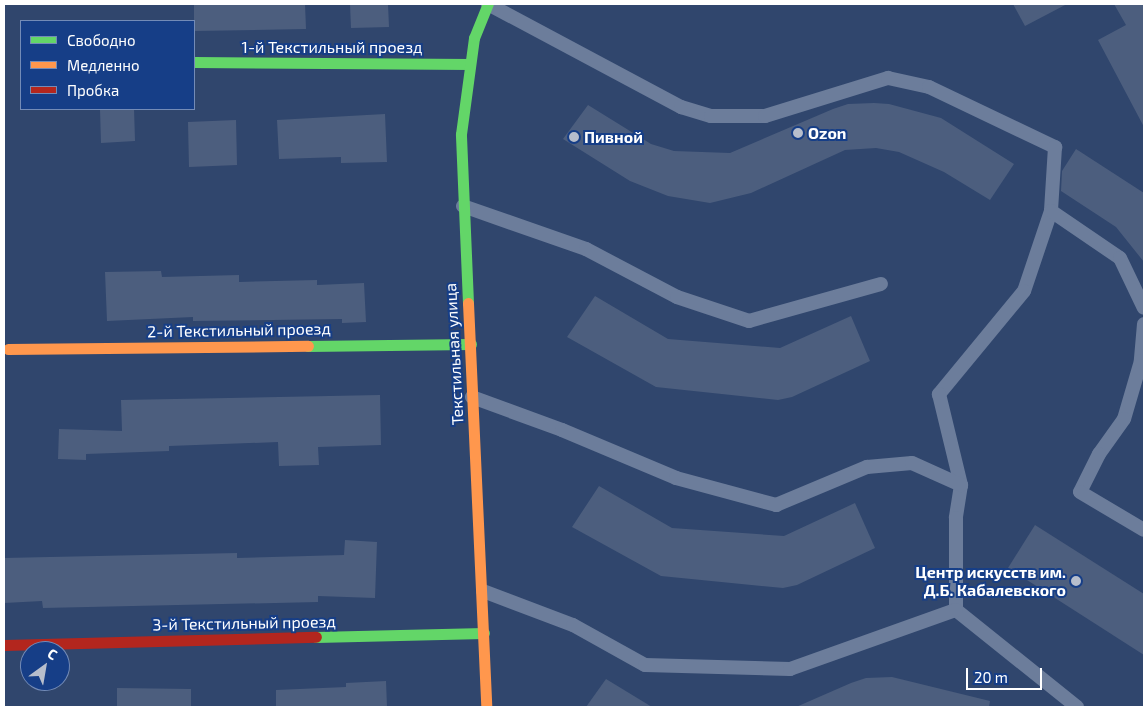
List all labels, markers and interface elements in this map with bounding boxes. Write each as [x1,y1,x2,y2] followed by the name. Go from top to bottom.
[20,20,195,110] legend
[67,31,136,49] text: Свободно
[242,37,422,57] street label: 1-й Текстильный проезд
[67,56,140,74] text: Медленно
[67,81,119,99] text: Пробка
[808,123,846,143] place label: Ozon
[584,127,643,147] place label: Пивной
[792,127,804,139] marker: Ozon
[568,131,580,143] marker: Пивной
[441,283,467,425] street label: Текстильная улица
[147,319,331,341] street label: 2-й Текстильный проезд
[915,562,1066,600] place label: Центр искусств им. Д.Б. Кабалевского
[1070,575,1082,587] marker: Центр искусств им. Д.Б. Кабалевского
[152,612,336,634] street label: 3-й Текстильный проезд
[20,641,70,691] north arrow
[45,644,61,663] text: С
[968,658,1044,690] scale bar
[974,668,1008,686] text: 20 m

